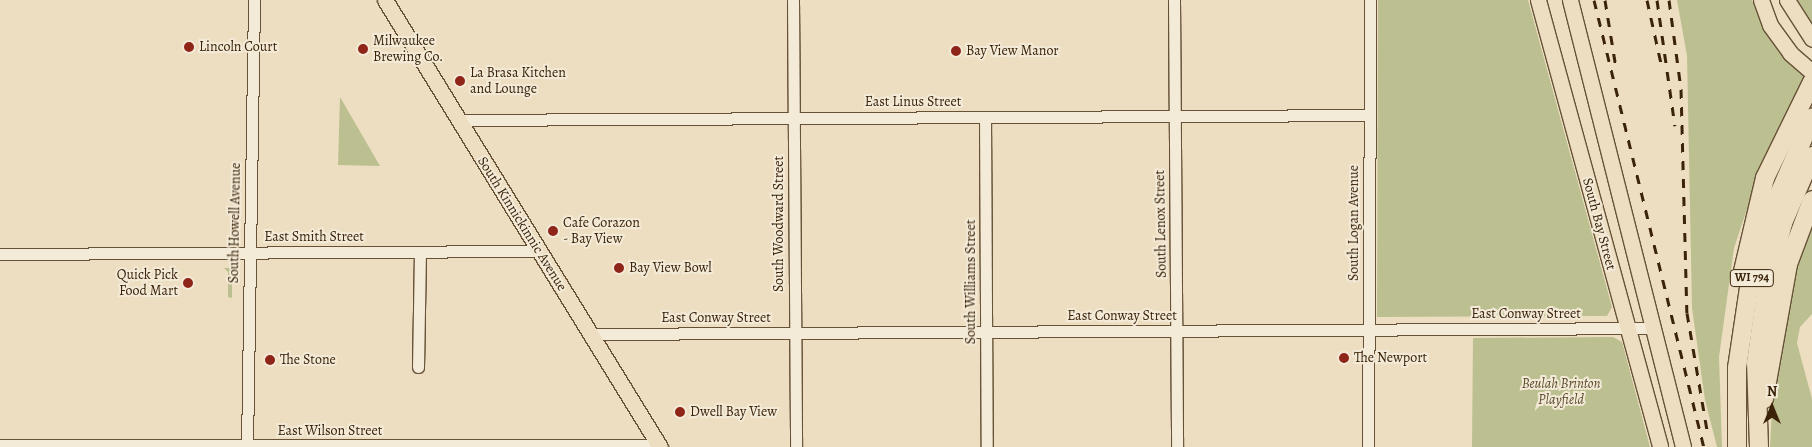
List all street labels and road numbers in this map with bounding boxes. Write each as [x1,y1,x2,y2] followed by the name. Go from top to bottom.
[865,94,961,110] street label: East Linus Street
[474,154,570,294] street label: South Kinnickinnic Avenue
[771,156,787,292] street label: South Woodward Street
[226,162,244,284] street label: South Howell Avenue
[1346,165,1362,281] street label: South Logan Avenue
[1152,170,1170,278] street label: South Lenox Street
[1579,176,1619,272] street label: South Bay Street
[963,220,979,344] street label: South Williams Street
[264,229,364,245] street label: East Smith Street
[1730,268,1774,288] road number: WI 794
[1471,306,1581,322] street label: East Conway Street
[1067,308,1177,324] street label: East Conway Street
[661,310,771,326] street label: East Conway Street
[278,423,382,439] street label: East Wilson Street

